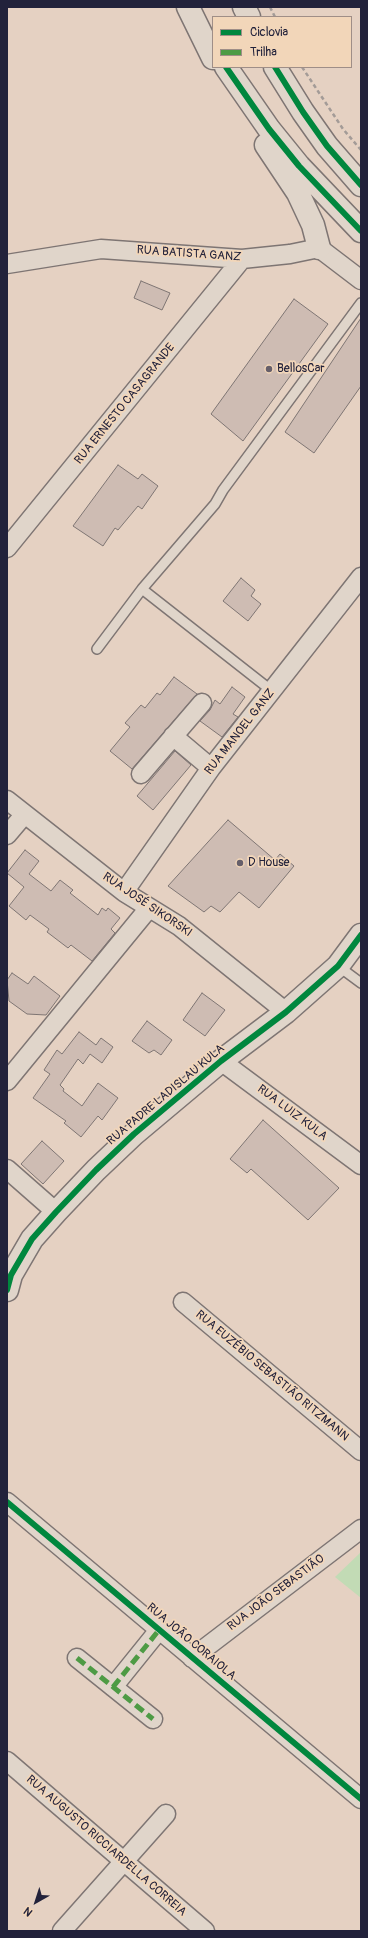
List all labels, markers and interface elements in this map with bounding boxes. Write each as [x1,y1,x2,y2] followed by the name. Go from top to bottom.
[212,16,352,68] legend
[250,25,288,40] text: Ciclovia
[250,45,277,60] text: Trilha
[136,243,242,265] street label: RUA BATISTA GANZ
[72,341,178,467] street label: RUA ERNESTO CASAGRANDE
[277,362,324,376] place label: BellosCar
[264,364,274,374] marker: BellosCar
[202,686,278,778] street label: RUA MANOEL GANZ
[248,856,289,870] place label: D House
[235,858,245,868] marker: D House
[100,870,194,940] street label: RUA JOSÉ SIKORSKI
[104,1042,228,1148] street label: RUA PADRE LADISLAU KULA
[254,1082,330,1144] street label: RUA LUIZ KULA
[192,1308,352,1444] street label: RUA EUZÉBIO SEBASTIÃO RITZMANN
[225,1552,327,1634] street label: RUA JOÃO SEBASTIÃO
[144,1601,238,1683] street label: RUA JOÃO CORAIOLA
[23,1772,189,1920] street label: RUA AUGUSTO RICCIARDELLA CORREIA
[16,1882,56,1922] north arrow
[21,1904,35,1919] text: N

